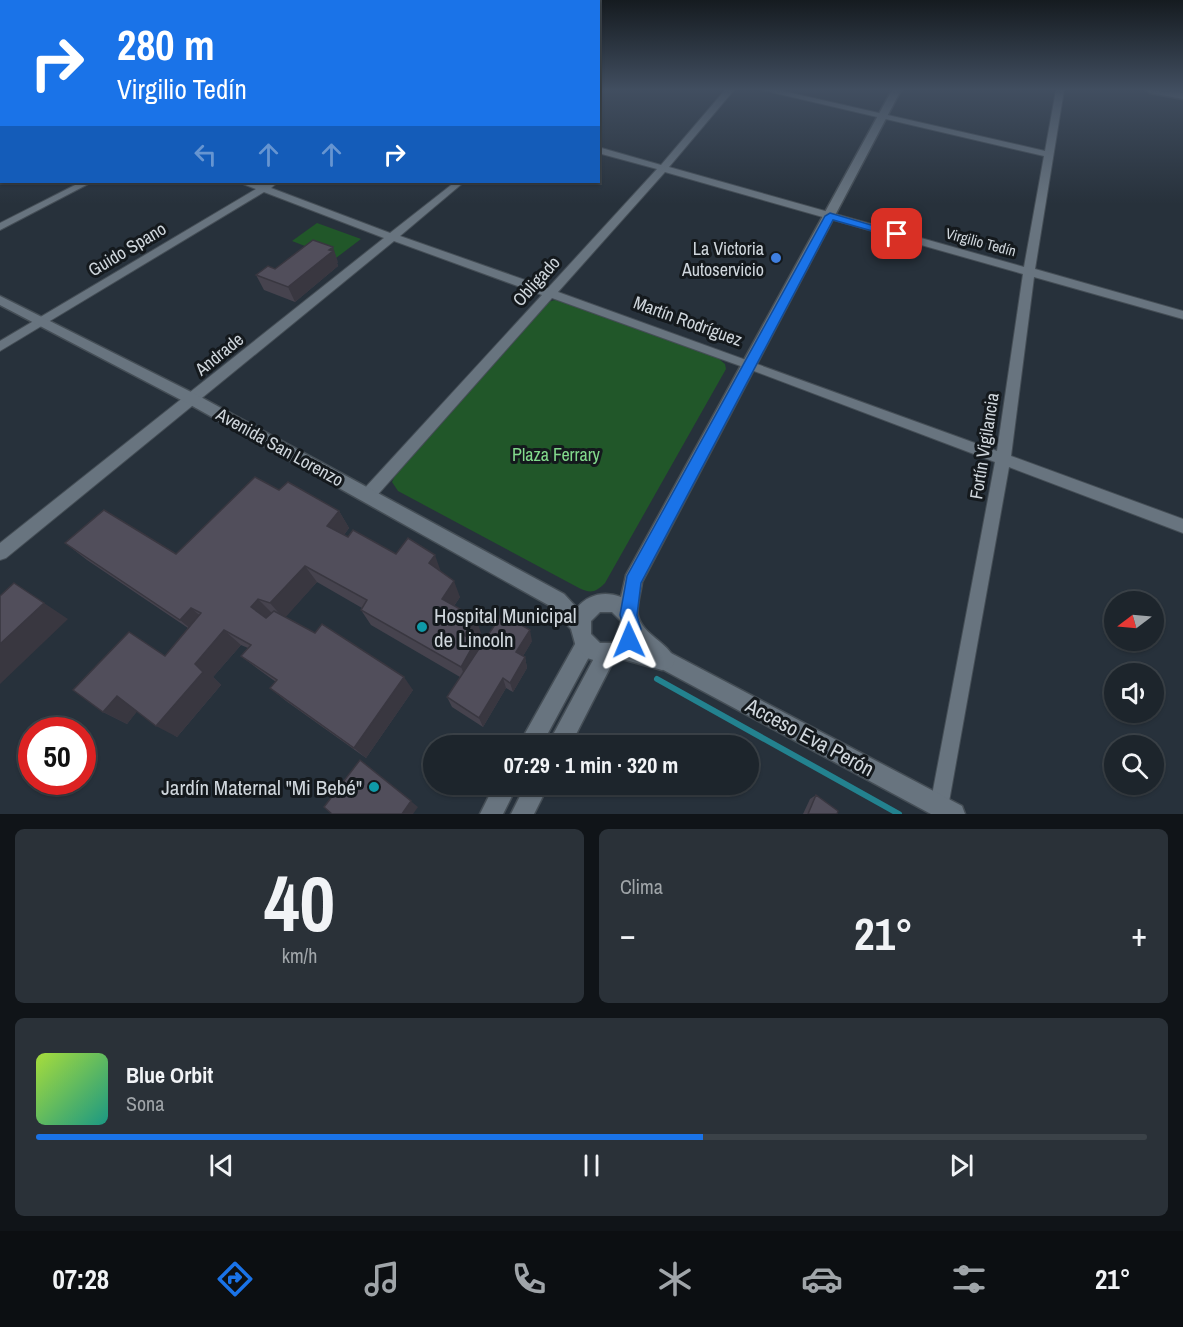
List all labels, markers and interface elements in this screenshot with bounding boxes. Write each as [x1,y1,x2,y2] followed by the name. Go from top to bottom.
[117,17,215,73] text: 280 m
[18,24,96,102] icon: right
[117,71,247,107] text: Virgilio Tedín
[189,138,222,171] icon: left
[252,138,285,171] icon: ahead
[315,138,348,171] icon: ahead
[378,138,411,171] icon: right
[871,208,922,259] pin
[83,216,171,282] street label: Guido Spano
[880,217,913,250] icon: arrive
[943,223,1019,261] street label: Virgilio Tedín
[681,236,764,282] place label: La Victoria Autoservicio
[507,250,565,312] street label: Obligado
[769,251,783,265] marker: La Victoria Autoservicio
[630,290,746,352] street label: Martín Rodríguez
[189,327,249,382] street label: Andrade
[963,391,1005,501] street label: Fortín Vigilancia
[211,401,348,492] street label: Avenida San Lorenzo
[512,442,601,467] park label: Plaza Ferrary
[1104,591,1164,651] north arrow
[1104,591,1164,795] map controls
[434,601,577,654] place label: Hospital Municipal de Lincoln
[597,608,661,672] position arrow
[415,620,429,634] marker: Hospital Municipal de Lincoln
[1104,663,1164,723] button: sound
[740,690,879,783] street label: Acceso Eva Perón
[18,717,96,795] speed limit sign: 50
[1104,735,1164,795] button: search
[504,750,678,780] text: 07:29 · 1 min · 320 m
[161,773,362,802] place label: Jardín Maternal "Mi Bebé"
[367,780,381,794] marker: Jardín Maternal "Mi Bebé"
[264,850,335,955] text: 40
[620,873,663,900] text: Clima
[854,903,913,964] text: 21°
[620,912,636,956] text: −
[1131,912,1147,956] text: +
[282,942,317,969] text: km/h
[126,1060,213,1090] text: Blue Orbit
[126,1090,164,1117] text: Sona
[205,1149,238,1182] icon: previous
[575,1149,608,1182] icon: pause
[945,1149,978,1182] icon: next
[214,1258,256,1300] icon: directions
[361,1258,403,1300] icon: music
[508,1258,550,1300] icon: phone
[654,1258,696,1300] icon: climate
[801,1258,843,1300] icon: car
[948,1258,990,1300] icon: filters
[52,1261,109,1297] text: 07:28
[1095,1261,1131,1297] text: 21°

